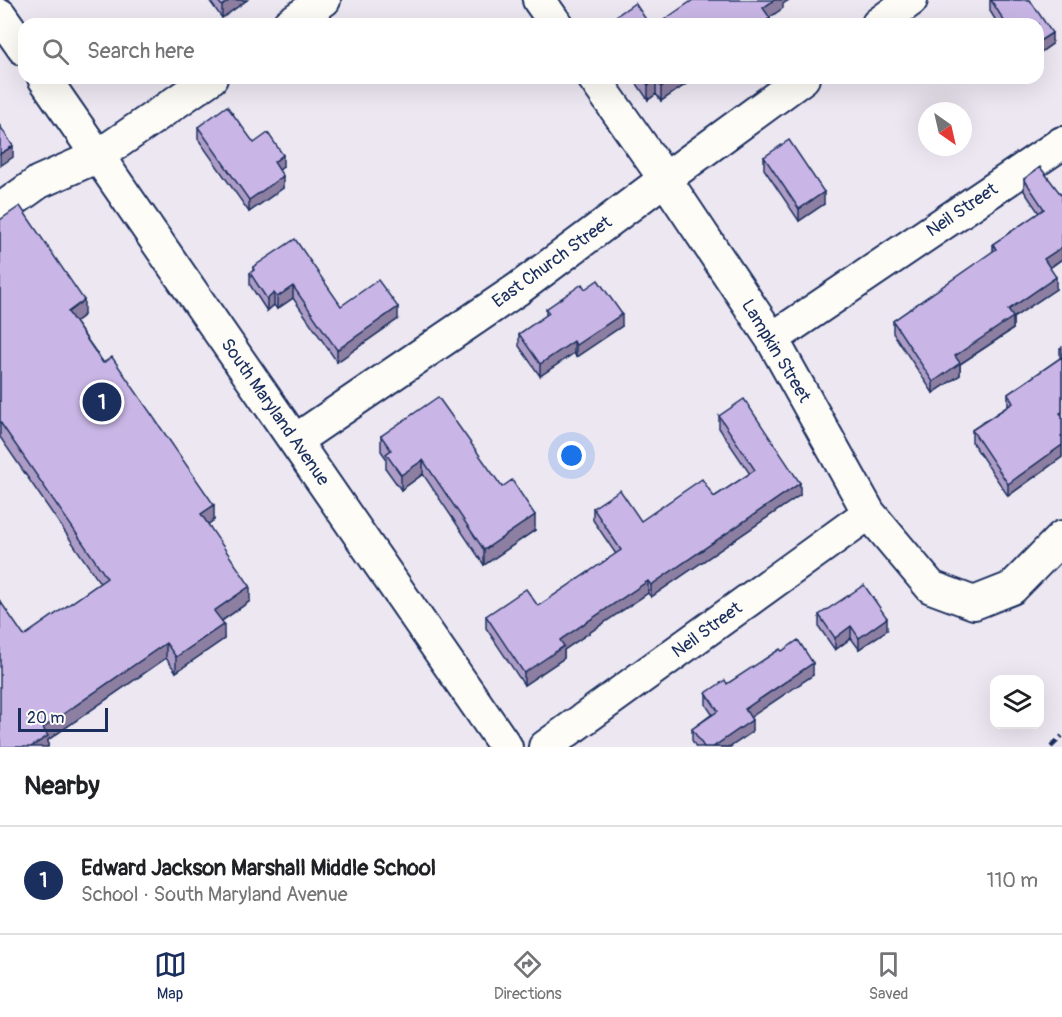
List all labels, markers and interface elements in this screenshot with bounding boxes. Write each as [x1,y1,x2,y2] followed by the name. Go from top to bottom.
[18,18,1044,84] search box
[39,35,72,68] icon: search
[87,37,194,65] text: Search here
[918,102,972,156] north arrow
[922,177,1003,242] street label: Neil Street
[488,210,617,313] street label: East Church Street
[736,295,816,407] street label: Lampkin Street
[215,334,335,490] street label: South Maryland Avenue
[82,380,122,424] pin: 1
[557,441,586,470] your location
[667,596,747,663] street label: Neil Street
[990,675,1044,729] map controls
[990,675,1044,729] button: layers
[18,705,108,732] scale bar
[27,708,65,728] text: 20 m
[24,770,100,802] text: Nearby
[81,854,436,882] text: Edward Jackson Marshall Middle School
[40,868,47,893] text: 1
[987,868,1038,893] text: 110 m
[81,882,348,907] text: School · South Maryland Avenue
[154,948,187,1004] tab: Map
[494,948,562,1004] tab: Directions
[869,948,908,1004] tab: Saved

